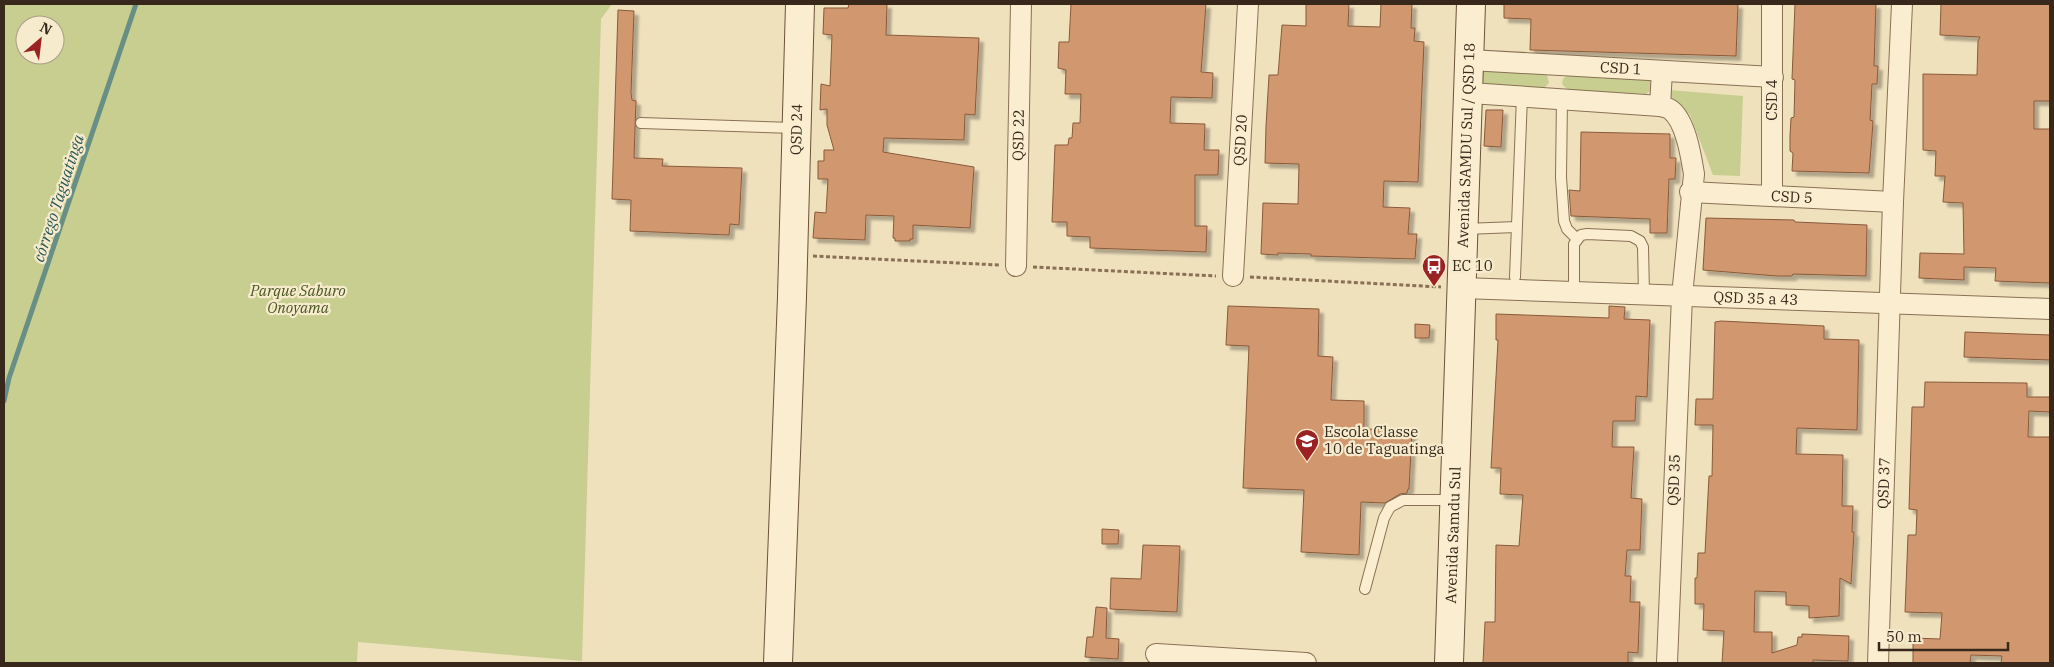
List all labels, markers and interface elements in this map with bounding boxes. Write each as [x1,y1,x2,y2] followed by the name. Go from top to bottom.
[15,15,65,65] north arrow
[37,18,55,39] text: N
[1453,43,1479,248] street label: Avenida SAMDU Sul / QSD 18
[1599,57,1642,79] street label: CSD 1
[1762,79,1781,121] street label: CSD 4
[786,103,806,155] street label: QSD 24
[1008,109,1028,161] street label: QSD 22
[1229,114,1251,167] street label: QSD 20
[28,131,88,264] water label: córrego Taguatinga
[1771,186,1813,207] street label: CSD 5
[1421,253,1447,287] bus stop icon: EC 10
[1452,256,1493,275] place label: EC 10
[249,281,346,317] park label: Parque Saburo Onoyama
[1713,287,1799,309] street label: QSD 35 a 43
[1324,422,1445,458] place label: Escola Classe 10 de Taguatinga
[1294,428,1320,462] school or university icon: Escola Classe 10 de Taguatinga
[1663,454,1684,506] street label: QSD 35
[1873,457,1894,509] street label: QSD 37
[1441,466,1465,604] street label: Avenida Samdu Sul
[1879,620,2008,652] scale bar
[1886,627,1922,646] text: 50 m

